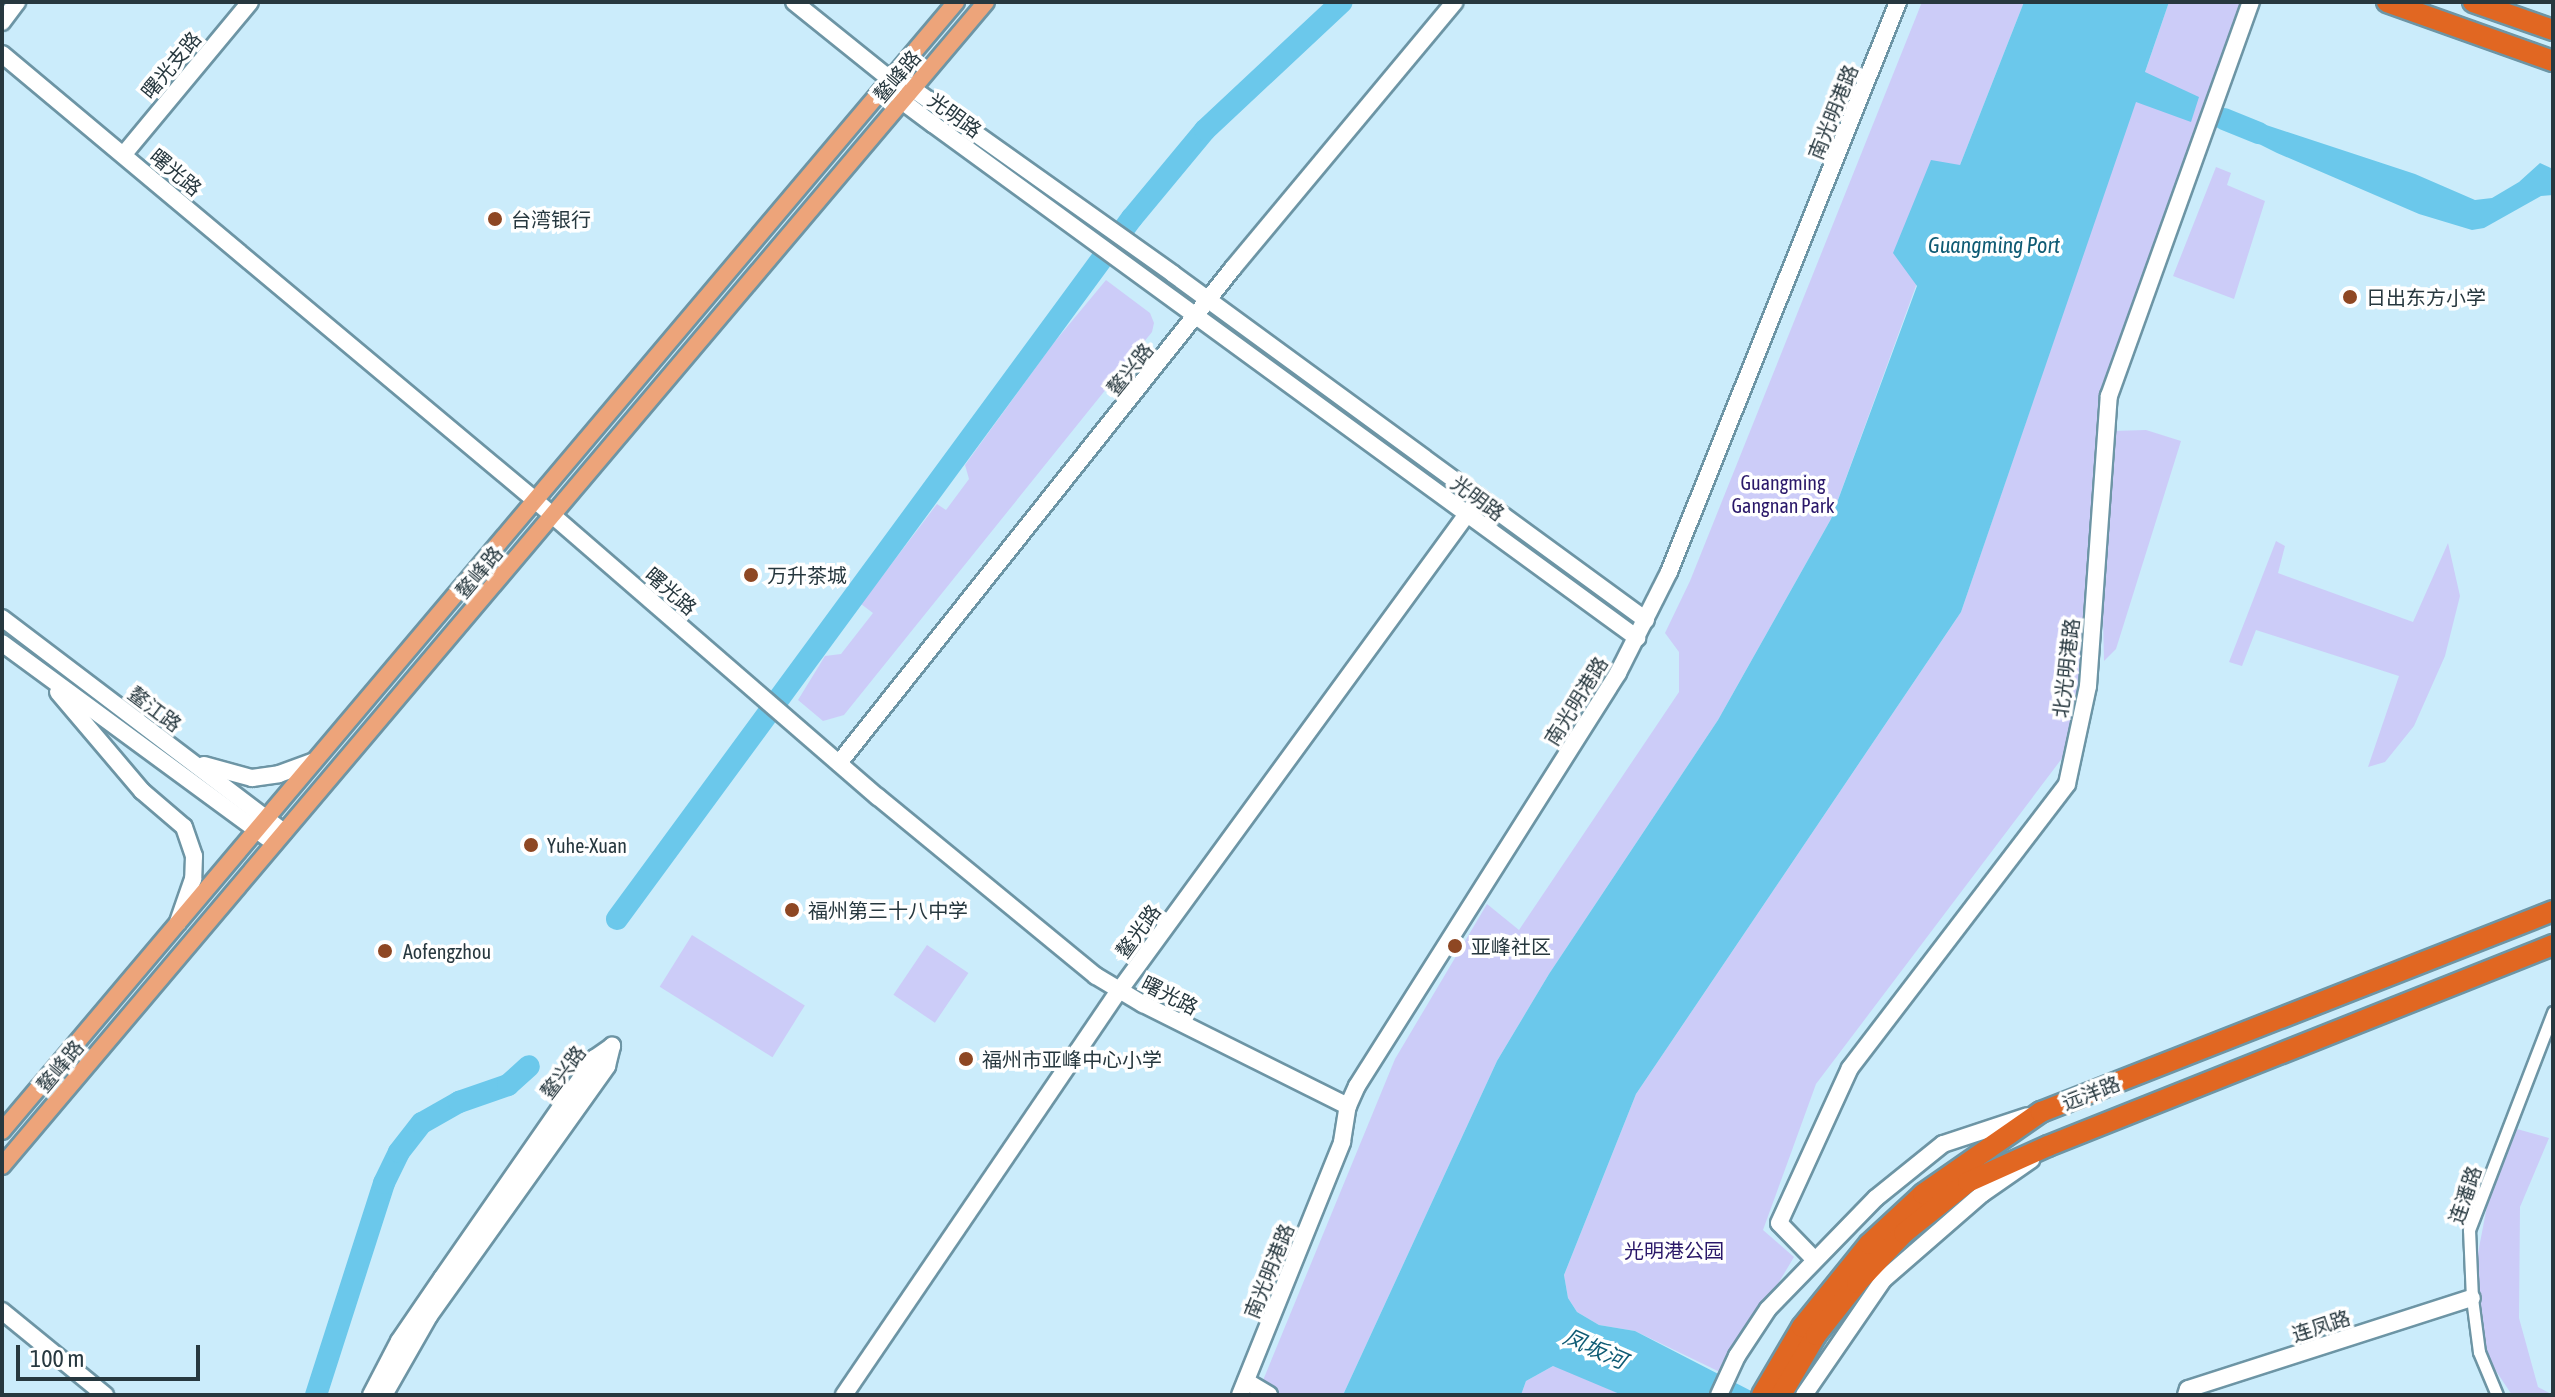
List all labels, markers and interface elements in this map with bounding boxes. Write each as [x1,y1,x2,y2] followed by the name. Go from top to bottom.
[136,27,206,103] street label: 曙光支路
[869,45,925,107] street label: 鳌峰路
[1803,61,1863,163] street label: 南光明港路
[924,88,986,142] street label: 光明路
[145,144,207,200] street label: 曙光路
[511,207,591,231] place label: 台湾银行
[486,210,504,228] marker: 台湾银行
[1928,233,2060,259] water label: Guangming Port
[2366,285,2486,309] place label: 日出东方小学
[2341,288,2359,306] marker: 日出东方小学
[1102,338,1158,400] street label: 鳌兴路
[1447,470,1509,526] street label: 光明路
[1731,470,1835,517] park label: Guangming Gangnan Park
[451,541,507,603] street label: 鳌峰路
[640,562,702,620] street label: 曙光路
[767,563,847,587] place label: 万升茶城
[742,566,760,584] marker: 万升茶城
[2048,617,2084,719] street label: 北光明港路
[1539,652,1613,750] street label: 南光明港路
[124,681,186,737] street label: 鳌江路
[547,833,627,857] place label: Yuhe-Xuan
[522,836,540,854] marker: Yuhe-Xuan
[808,898,968,922] place label: 福州第三十八中学
[1111,900,1165,962] street label: 鳌光路
[783,901,801,919] marker: 福州第三十八中学
[1471,934,1551,958] place label: 亚峰社区
[1446,937,1464,955] marker: 亚峰社区
[403,939,491,963] place label: Aofengzhou
[374,940,396,962] marker: Aofengzhou
[1138,971,1202,1019] street label: 曙光路
[32,1035,88,1097] street label: 鳌峰路
[535,1041,591,1103] street label: 鳌兴路
[982,1047,1162,1071] place label: 福州市亚峰中心小学
[957,1050,975,1068] marker: 福州市亚峰中心小学
[2059,1071,2123,1115] street label: 远洋路
[2444,1163,2486,1227] street label: 连潘路
[1239,1220,1299,1322] street label: 南光明港路
[1624,1238,1724,1262] park label: 光明港公园
[2289,1305,2353,1347] street label: 连凤路
[1559,1324,1631,1374] water label: 凤坂河
[20,1329,204,1379] scale bar
[30,1345,84,1372] text: 100 m

